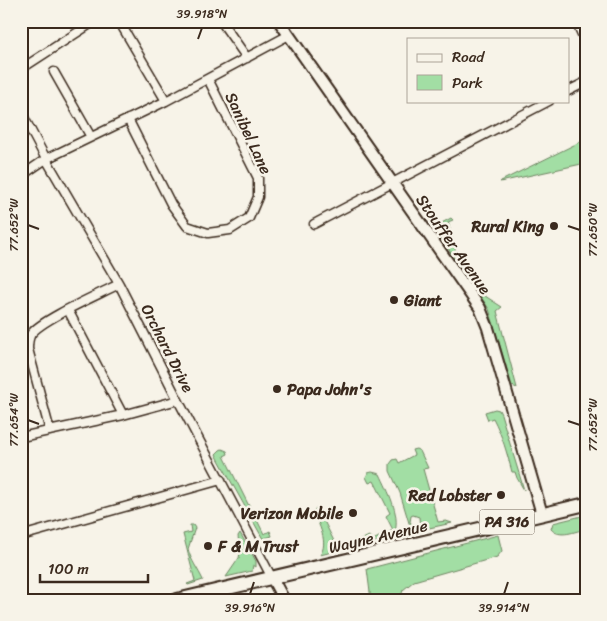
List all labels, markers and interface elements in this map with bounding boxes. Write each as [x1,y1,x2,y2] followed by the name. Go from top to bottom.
[177,3,228,25] text: 39.918°N
[407,38,570,102] legend
[452,44,485,70] text: Road
[452,70,483,96] text: Park
[217,87,280,179] street label: Sanibel Lane
[408,188,499,301] street label: Stouffer Avenue
[3,198,25,251] text: 77.652°W
[582,203,604,257] text: 77.650°W
[470,212,545,241] place label: Rural King
[548,220,560,232] marker: Rural King
[403,286,442,315] place label: Giant
[388,294,400,306] marker: Giant
[133,299,202,398] street label: Orchard Drive
[287,375,372,404] place label: Papa John's
[271,383,283,395] marker: Papa John's
[3,393,25,447] text: 77.654°W
[582,398,604,451] text: 77.652°W
[408,481,492,510] place label: Red Lobster
[495,489,507,501] marker: Red Lobster
[241,499,343,528] place label: Verizon Mobile
[347,507,359,519] marker: Verizon Mobile
[480,510,534,534] road number: PA 316
[326,511,430,562] street label: Wayne Avenue
[217,532,300,561] place label: F & M Trust
[202,540,214,552] marker: F & M Trust
[40,551,148,583] scale bar
[48,556,89,582] text: 100 m
[225,597,276,619] text: 39.916°N
[478,597,530,619] text: 39.914°N

